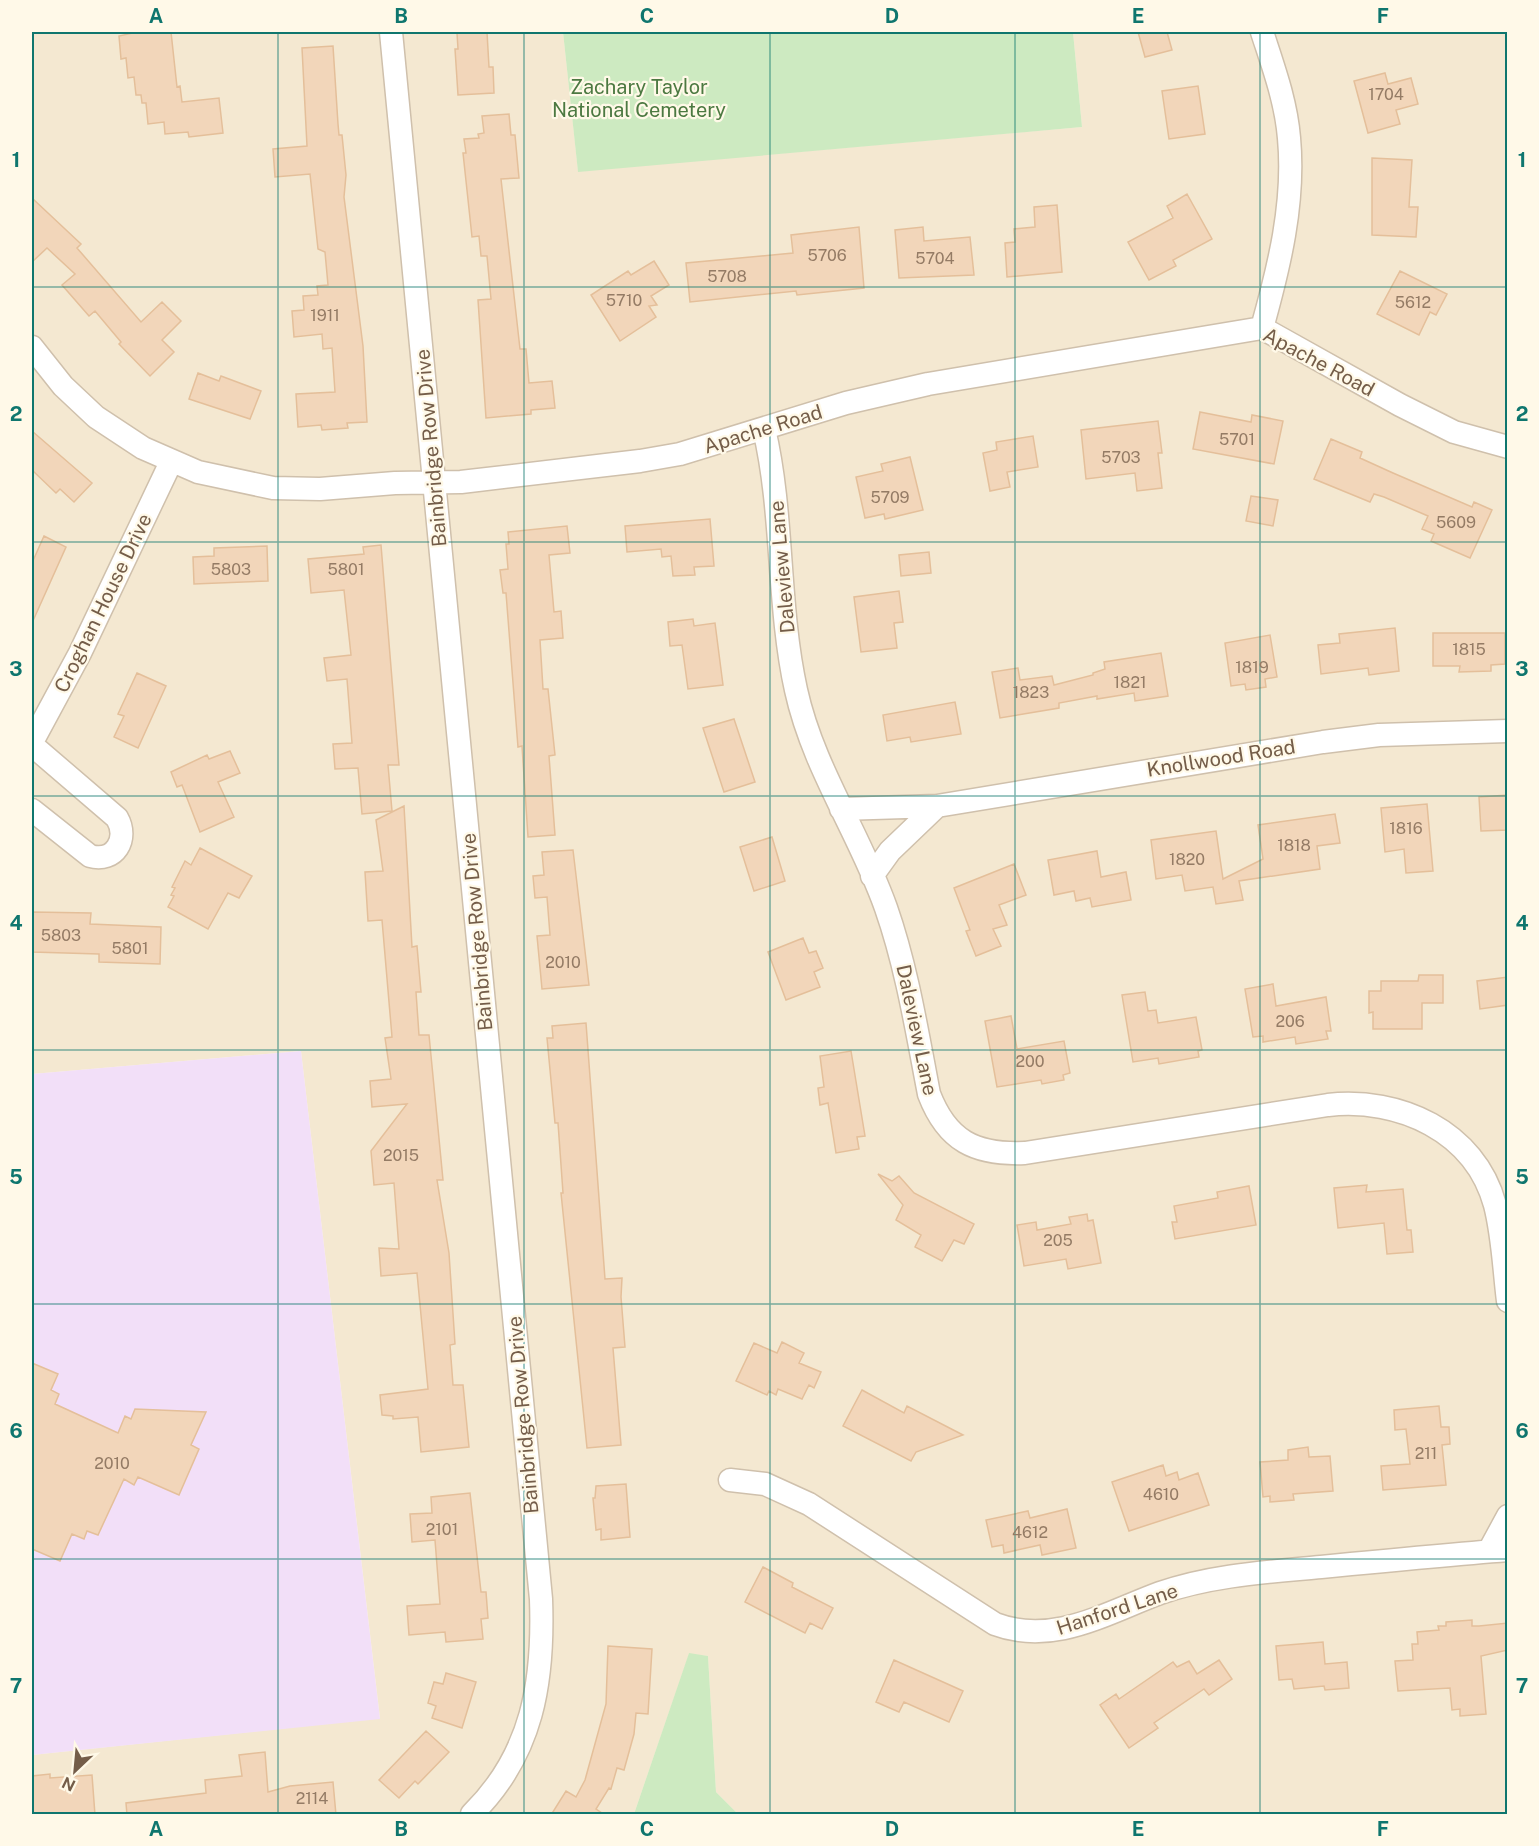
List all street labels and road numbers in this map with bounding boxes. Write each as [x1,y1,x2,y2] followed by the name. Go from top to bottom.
[1259,323,1379,401] street label: Apache Road
[410,348,452,548] street label: Bainbridge Row Drive
[701,400,825,458] street label: Apache Road
[764,500,800,634] street label: Daleview Lane
[49,510,157,696] street label: Croghan House Drive
[1145,734,1297,782] street label: Knollwood Road
[456,832,498,1032] street label: Bainbridge Row Drive
[891,962,943,1098] street label: Daleview Lane
[502,1315,544,1515] street label: Bainbridge Row Drive
[1053,1578,1181,1640] street label: Hanford Lane

